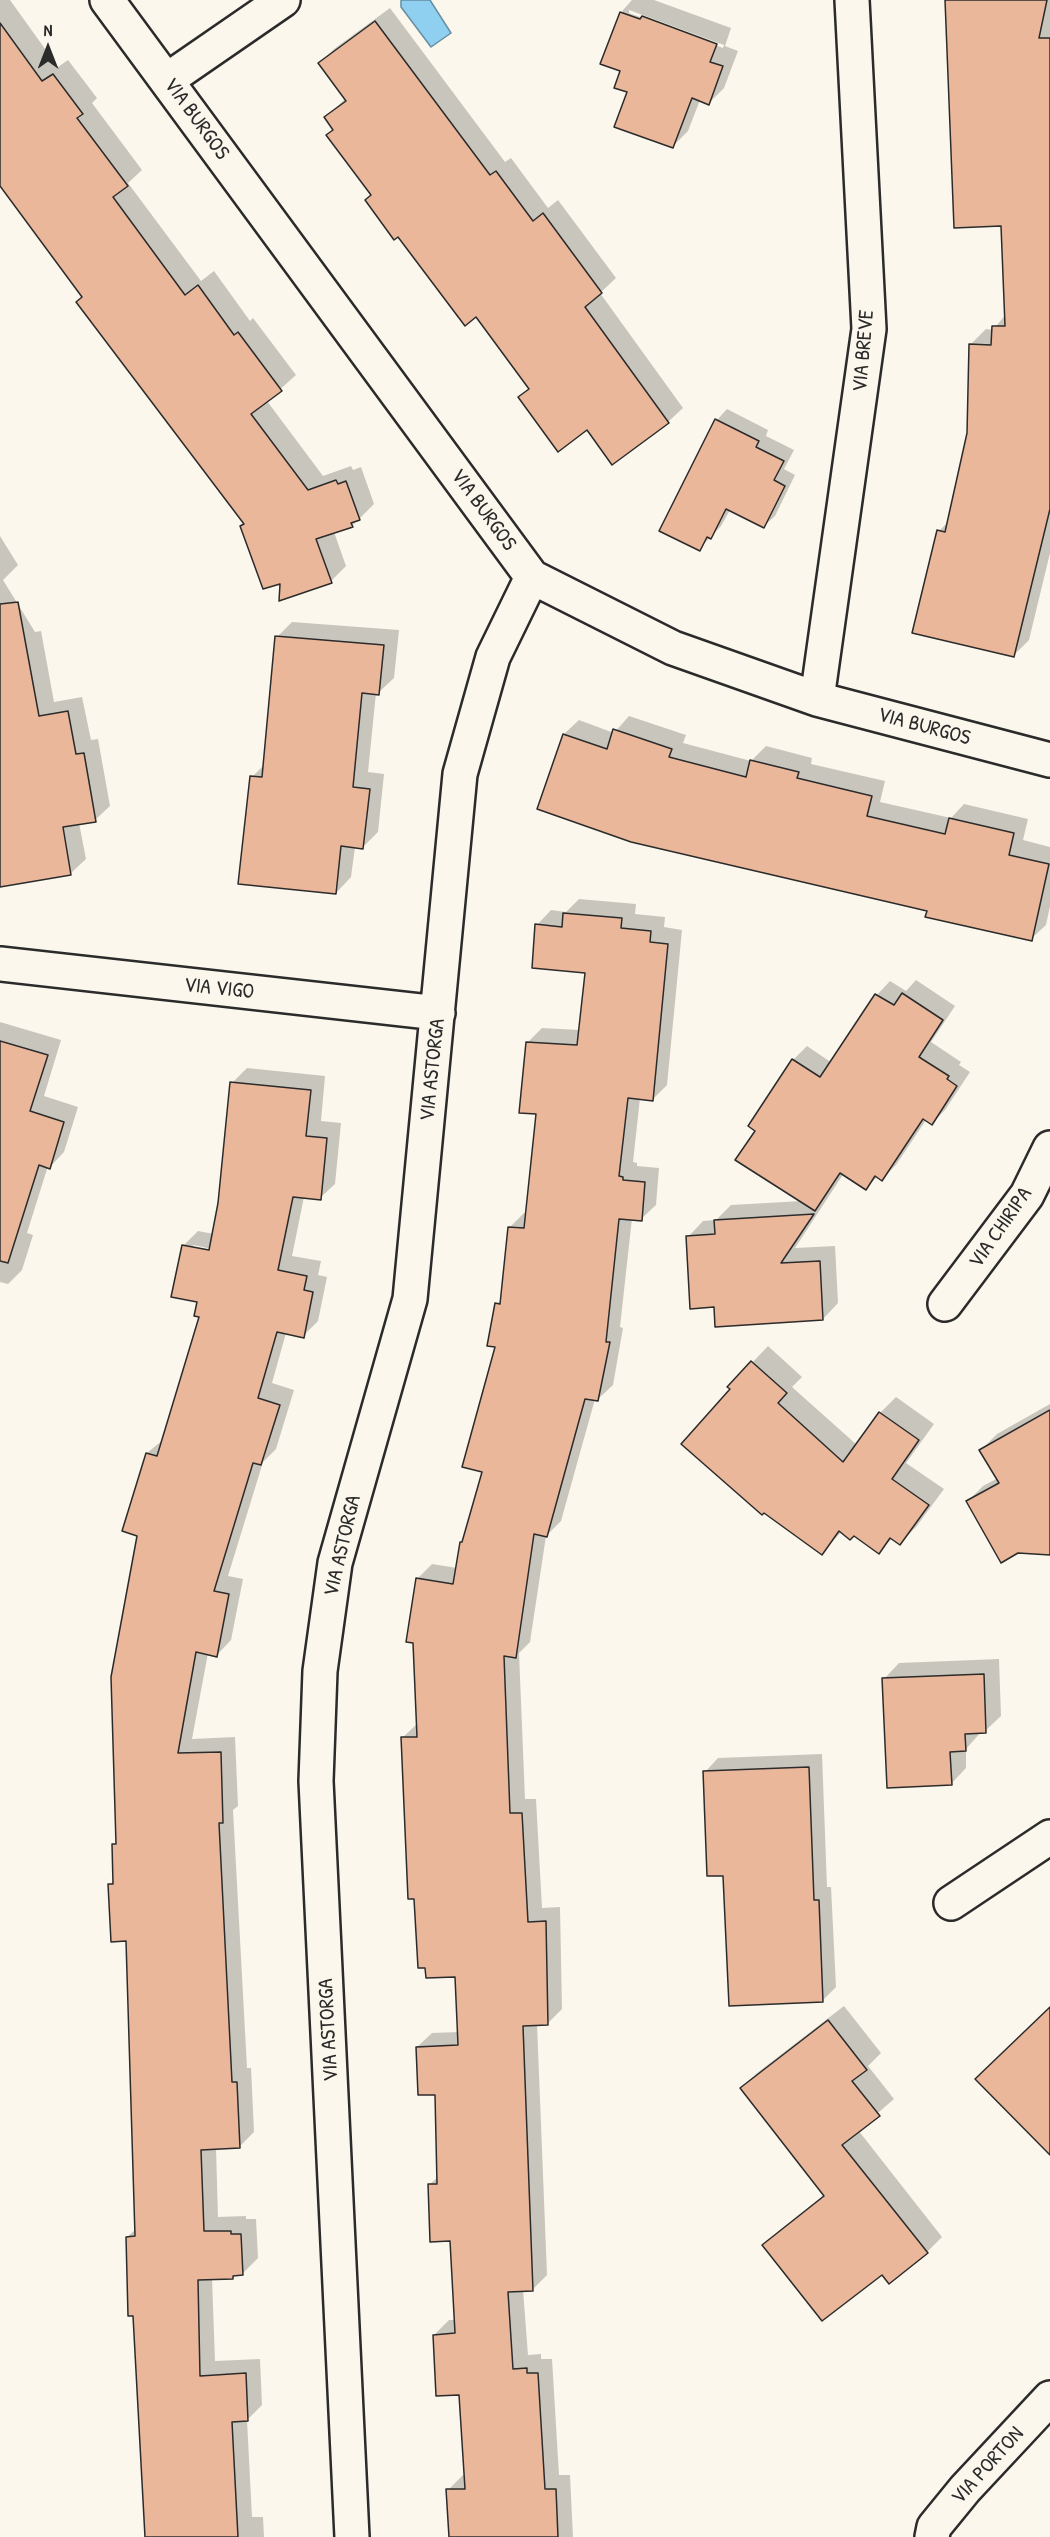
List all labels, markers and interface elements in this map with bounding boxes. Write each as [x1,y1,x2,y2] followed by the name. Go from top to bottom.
[18,18,78,78] north arrow
[44,19,52,41] text: N
[158,73,234,165] street label: VIA BURGOS
[848,309,880,393] street label: VIA BREVE
[445,464,521,556] street label: VIA BURGOS
[875,703,973,751] street label: VIA BURGOS
[183,973,255,1005] street label: VIA VIGO
[415,1017,451,1123] street label: VIA ASTORGA
[964,1183,1038,1273] street label: VIA CHIRIPA
[319,1493,367,1599] street label: VIA ASTORGA
[314,1978,344,2082] street label: VIA ASTORGA
[947,2422,1029,2510] street label: VIA PORTON

